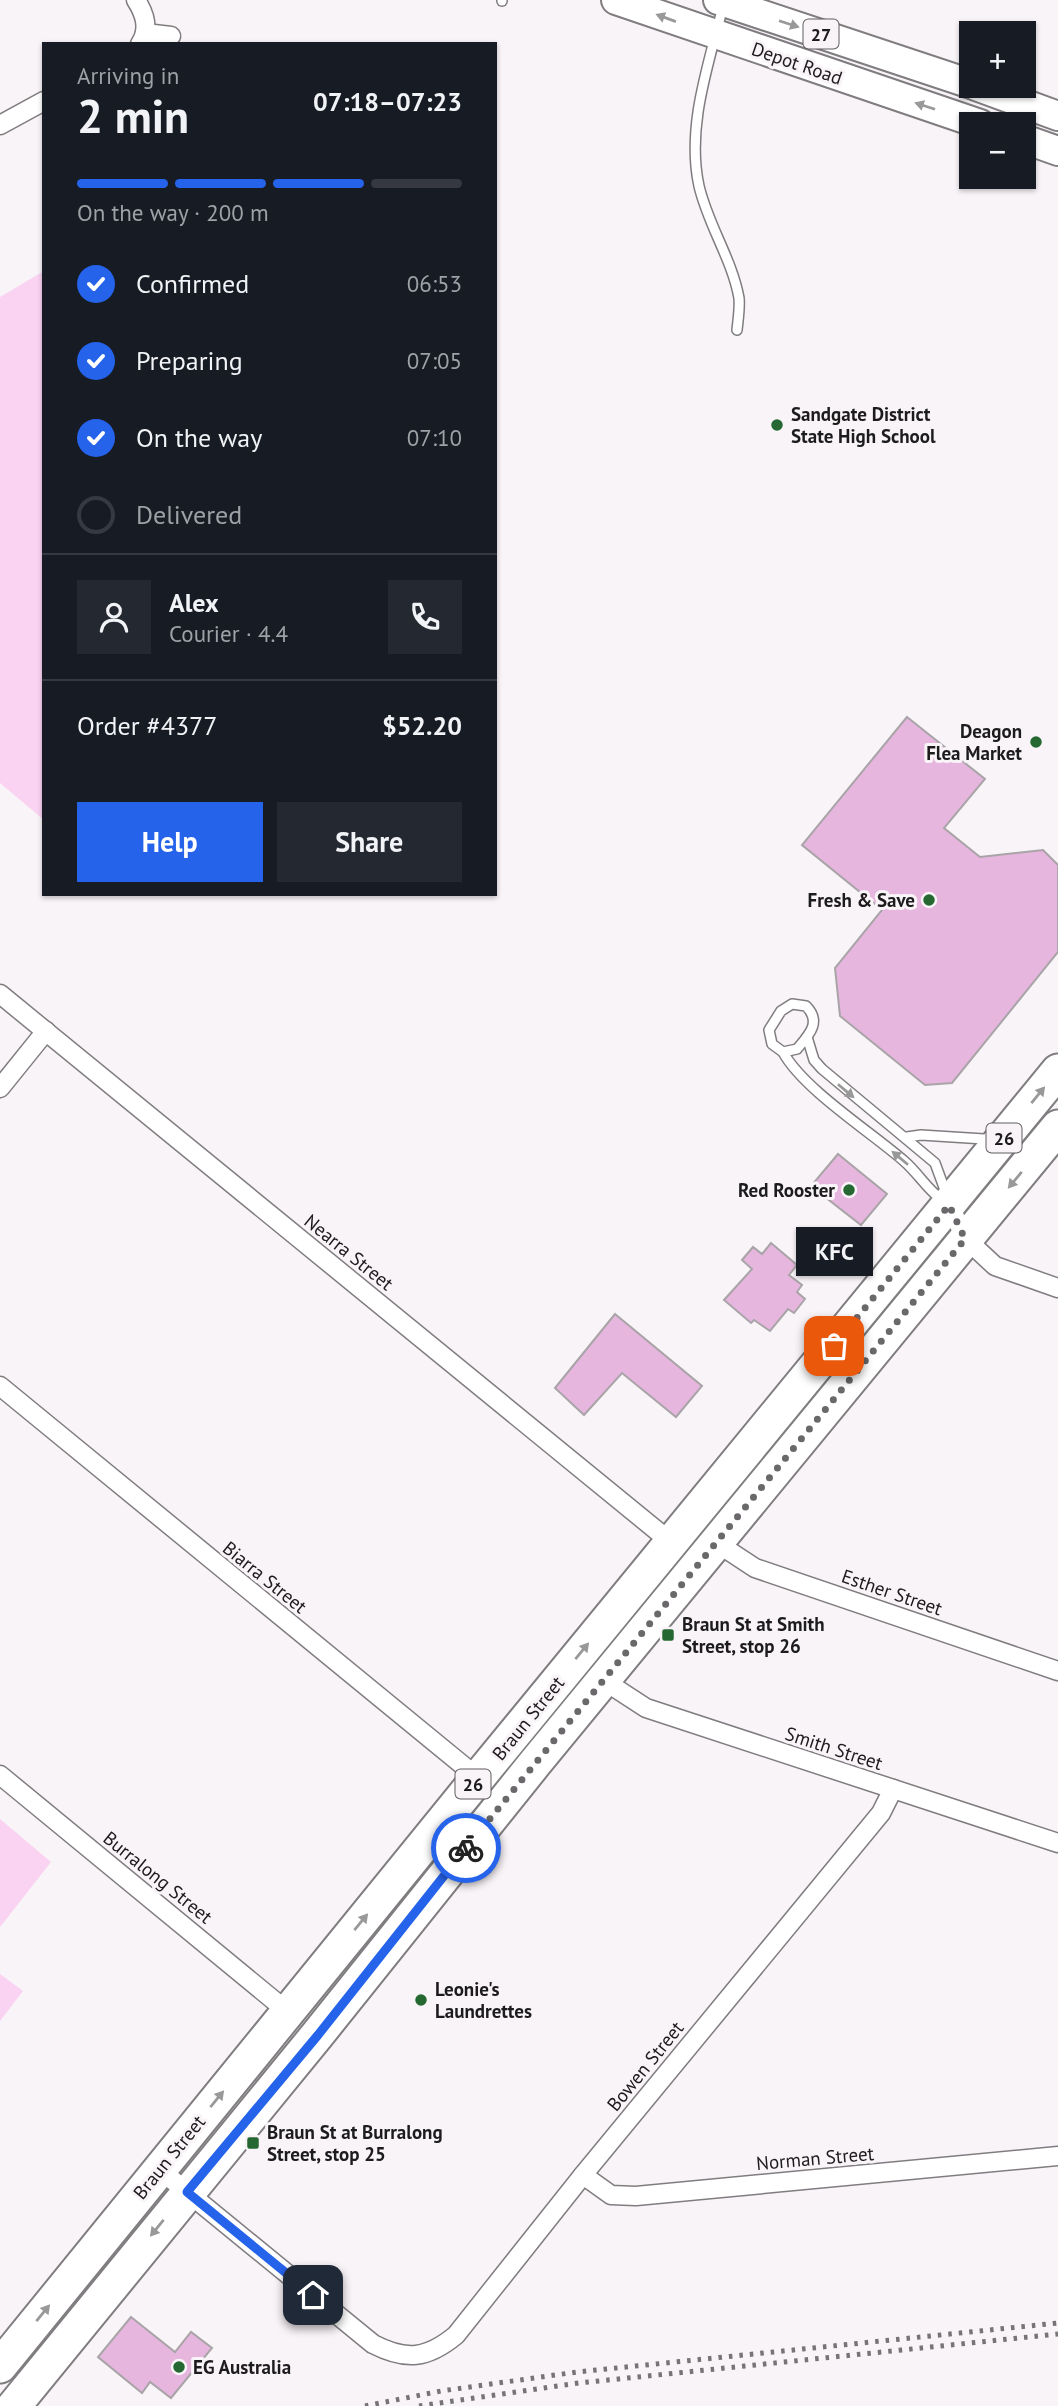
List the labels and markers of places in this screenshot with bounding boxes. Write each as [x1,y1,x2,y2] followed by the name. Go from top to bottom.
[791,402,936,448] place label: Sandgate District State High School
[769,417,785,433] marker: Sandgate District State High School
[926,719,1022,765] place label: Deagon Flea Market
[1028,734,1044,750] marker: Deagon Flea Market
[807,888,915,912] place label: Fresh & Save
[921,892,937,908] marker: Fresh & Save
[738,1178,835,1202] place label: Red Rooster
[841,1182,857,1198] marker: Red Rooster
[796,1227,872,1276] callout: KFC
[804,1316,864,1376] pin
[682,1612,825,1658] place label: Braun St at Smith Street, stop 26
[660,1627,676,1643] marker: Braun St at Smith Street, stop 26
[435,1977,532,2023] place label: Leonie's Laundrettes
[413,1992,429,2008] marker: Leonie's Laundrettes
[267,2120,443,2166] place label: Braun St at Burralong Street, stop 25
[245,2135,261,2151] marker: Braun St at Burralong Street, stop 25
[283,2265,343,2325] pin
[193,2355,291,2379] place label: EG Australia
[171,2359,187,2375] marker: EG Australia

